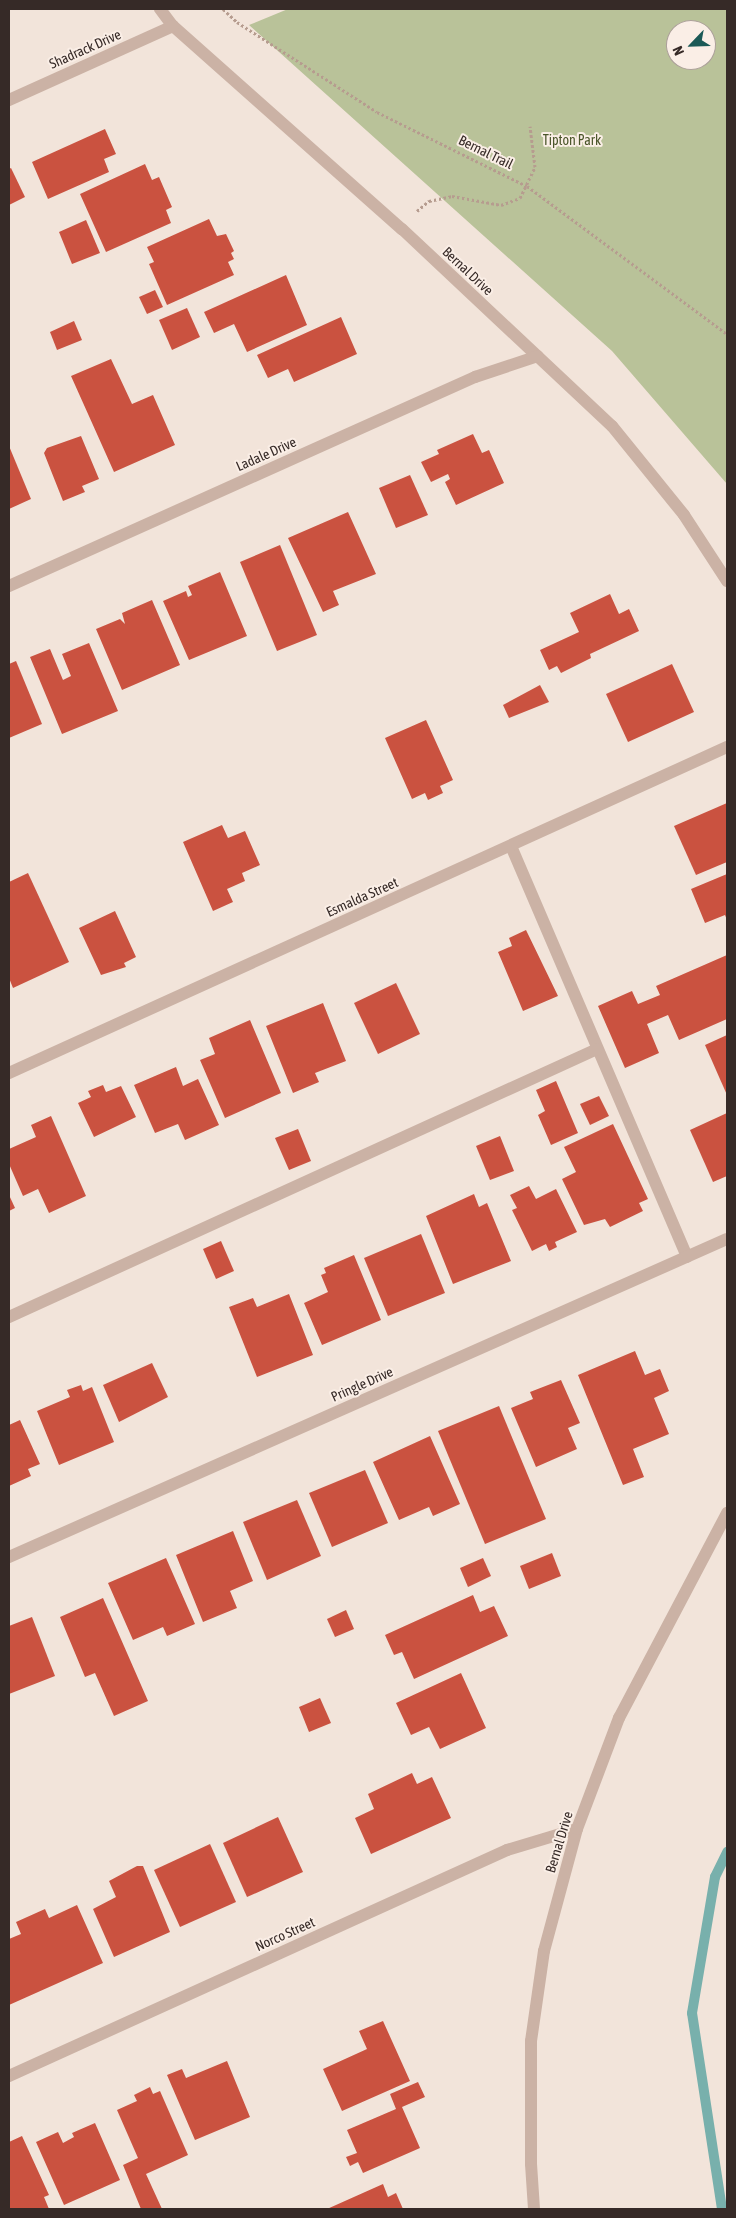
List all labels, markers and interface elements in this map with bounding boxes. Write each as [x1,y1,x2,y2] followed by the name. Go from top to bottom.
[666,20,716,70] north arrow
[47,26,123,72] street label: Shadrack Drive
[669,44,687,58] text: N
[456,132,516,172] street label: Bernal Trail
[543,132,601,148] park label: Tipton Park
[439,243,497,299] street label: Bernal Drive
[233,433,299,475] street label: Ladale Drive
[323,874,401,920] street label: Esmalda Street
[328,1363,396,1405] street label: Pringle Drive
[542,1809,576,1875] street label: Bernal Drive
[253,1913,317,1955] street label: Norco Street

